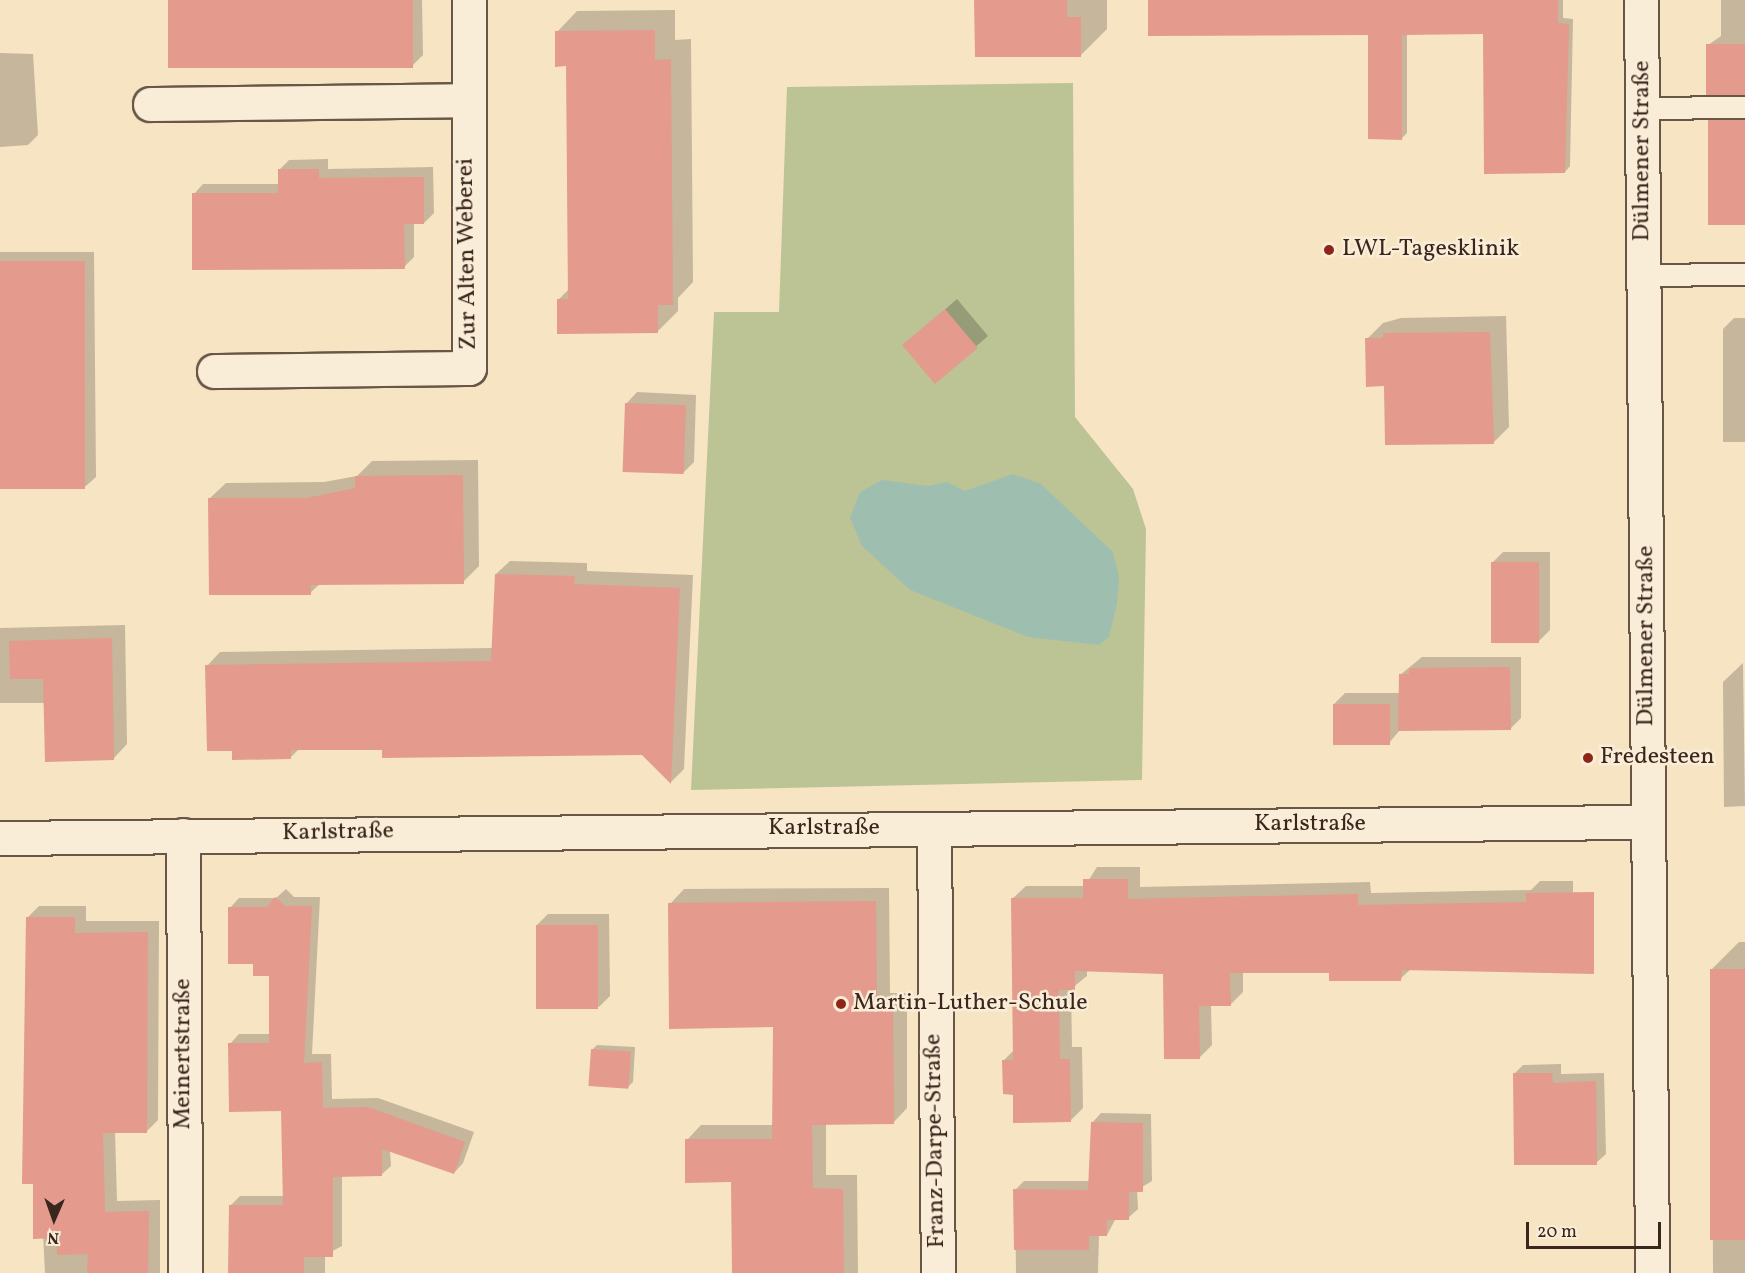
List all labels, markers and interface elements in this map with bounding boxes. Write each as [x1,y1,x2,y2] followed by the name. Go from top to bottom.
[1629,61,1657,241] street label: Dülmener Straße
[452,157,484,351] street label: Zur Alten Weberei
[1342,236,1519,264] place label: LWL-Tagesklinik
[1320,241,1338,259] marker: LWL-Tagesklinik
[1633,546,1661,726] street label: Dülmener Straße
[1600,744,1715,772] place label: Fredesteen
[1581,751,1595,765] marker: Fredesteen
[1254,811,1366,839] street label: Karlstraße
[768,815,880,843] street label: Karlstraße
[282,818,394,848] street label: Karlstraße
[170,978,198,1130] street label: Meinertstraße
[853,990,1088,1018] place label: Martin-Luther-Schule
[834,997,848,1011] marker: Martin-Luther-Schule
[920,1033,952,1249] street label: Franz-Darpe-Straße
[24,1189,84,1249] north arrow
[1529,1210,1664,1248] scale bar
[1537,1220,1577,1245] text: 20 m
[47,1226,60,1248] text: N

